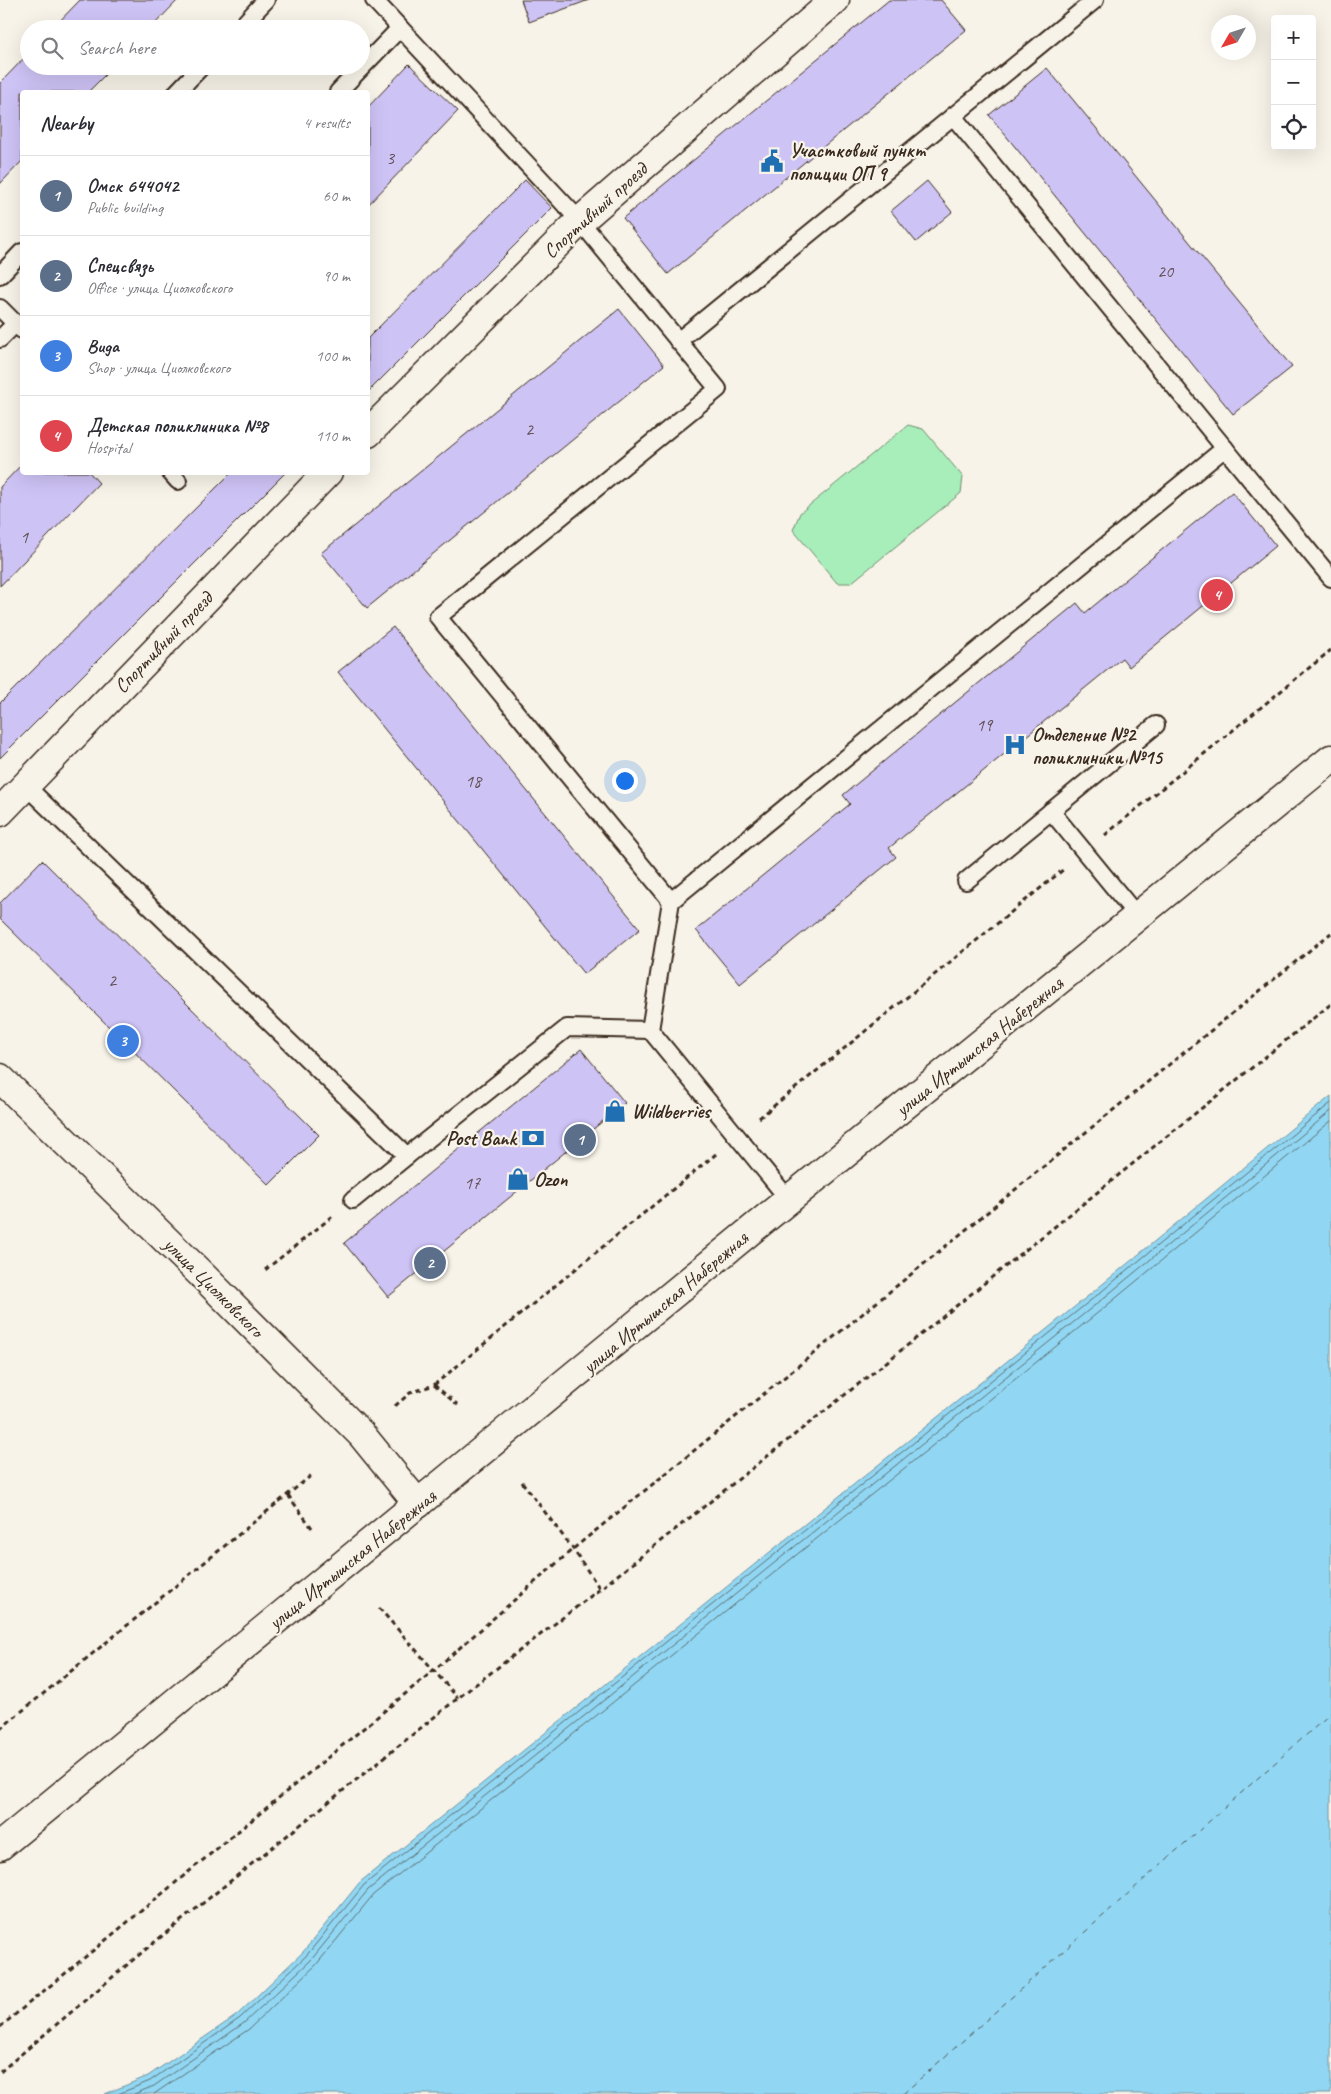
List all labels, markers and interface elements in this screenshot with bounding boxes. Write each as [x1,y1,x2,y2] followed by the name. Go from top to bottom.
[1211,15,1256,60] north arrow
[1271,15,1316,150] map controls
[1271,15,1316,60] button: +
[20,20,370,75] search box
[38,34,66,62] icon: search
[78,36,155,60] text: Search here
[1271,60,1316,105] button: −
[1271,105,1316,150] button: locate
[40,110,93,136] text: Nearby
[303,113,350,133] text: 4 results
[789,138,927,186] place label: Участковый пункт полиции ОП 9
[386,147,396,169] house number: 3
[759,148,785,174] public building icon: Участковый пункт полиции ОП 9
[538,156,654,264] street label: Спортивный проезд
[87,174,179,198] text: Омск 644042
[52,186,60,206] text: 1
[323,186,350,206] text: 60 m
[87,198,163,218] text: Public building
[87,254,153,278] text: Спецсвязь
[1157,260,1175,282] house number: 20
[52,266,60,286] text: 2
[323,266,350,286] text: 90 m
[87,278,232,298] text: Office · улица Циолковского
[87,334,119,358] text: Buga
[52,346,60,366] text: 3
[316,346,350,366] text: 100 m
[87,358,230,378] text: Shop · улица Циолковского
[87,414,268,438] text: Детская поликлиника №8
[525,418,535,440] house number: 2
[52,426,60,446] text: 4
[316,426,350,446] text: 110 m
[87,438,131,458] text: Hospital
[20,526,29,548] house number: 1
[1201,576,1233,614] pin: 4
[109,585,219,698] street label: Спортивный проезд
[976,714,994,736] house number: 19
[1032,722,1164,770] place label: Отделение №2 поликлиники №15
[1002,732,1028,758] hospital icon: Отделение №2 поликлиники №15
[612,768,638,794] your location
[465,770,483,792] house number: 18
[108,969,118,991] house number: 2
[889,970,1069,1122] street label: улица Иртышская Набережная
[107,1022,139,1060] pin: 3
[602,1098,628,1124] shop icon: Wildberries
[632,1099,712,1124] place label: Wildberries
[564,1121,596,1159] pin: 1
[520,1125,546,1151] bank icon: Post Bank
[446,1126,519,1151] place label: Post Bank
[505,1166,531,1192] shop icon: Ozon
[534,1167,568,1192] place label: Ozon
[464,1172,481,1194] house number: 17
[576,1225,754,1380] street label: улица Иртышская Набережная
[158,1231,270,1344] street label: улица Циолковского
[414,1244,446,1282] pin: 2
[262,1483,442,1635] street label: улица Иртышская Набережная

